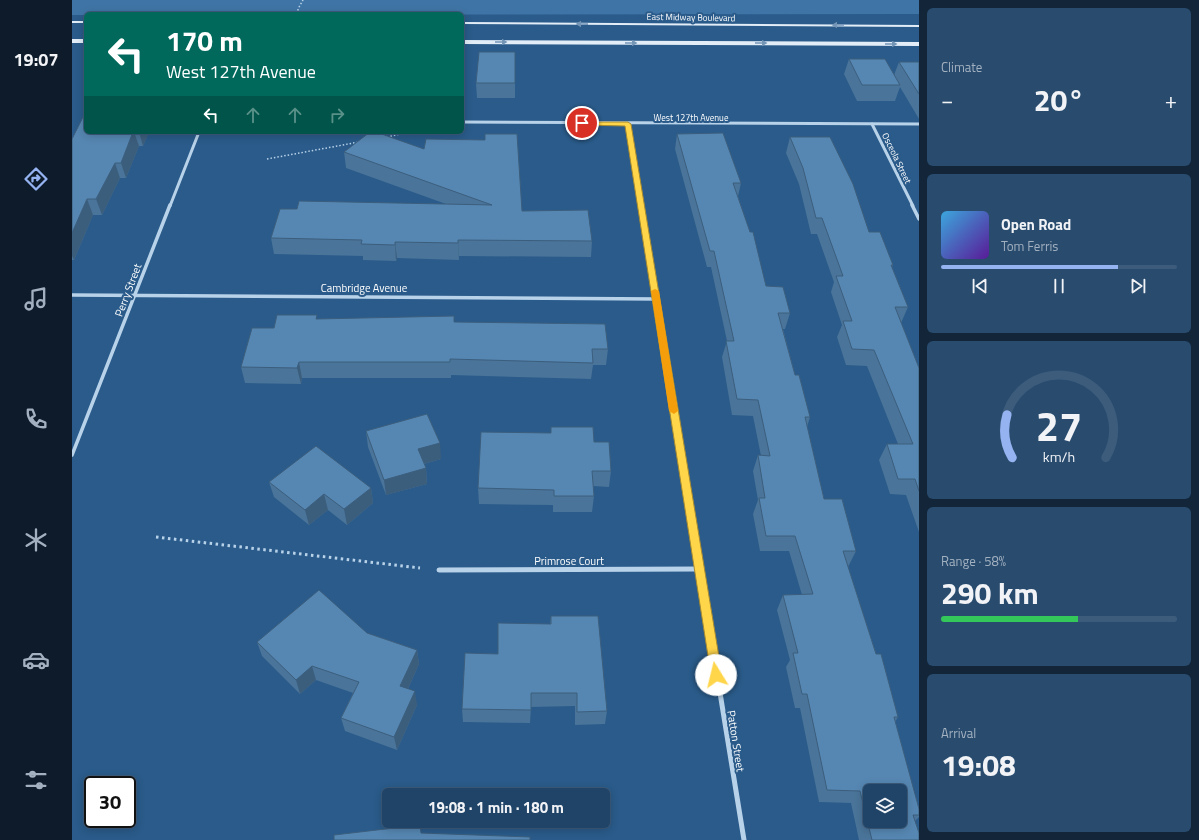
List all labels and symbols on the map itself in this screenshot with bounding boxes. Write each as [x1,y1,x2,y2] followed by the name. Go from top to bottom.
[646,10,736,24] street label: East Midway Boulevard
[576,20,588,27] one-way arrow
[831,22,844,28] one-way arrow
[495,39,508,45] one-way arrow
[625,40,638,46] one-way arrow
[755,40,768,46] one-way arrow
[885,41,898,47] one-way arrow
[565,106,599,140] pin
[654,111,729,124] street label: West 127th Avenue
[879,130,915,186] street label: Osceola Street
[111,261,146,319] street label: Perry Street
[321,280,408,296] street label: Cambridge Avenue
[534,553,604,569] street label: Primrose Court
[695,654,737,696] position arrow
[723,709,749,773] street label: Patton Street
[84,776,136,828] speed limit sign: 30

